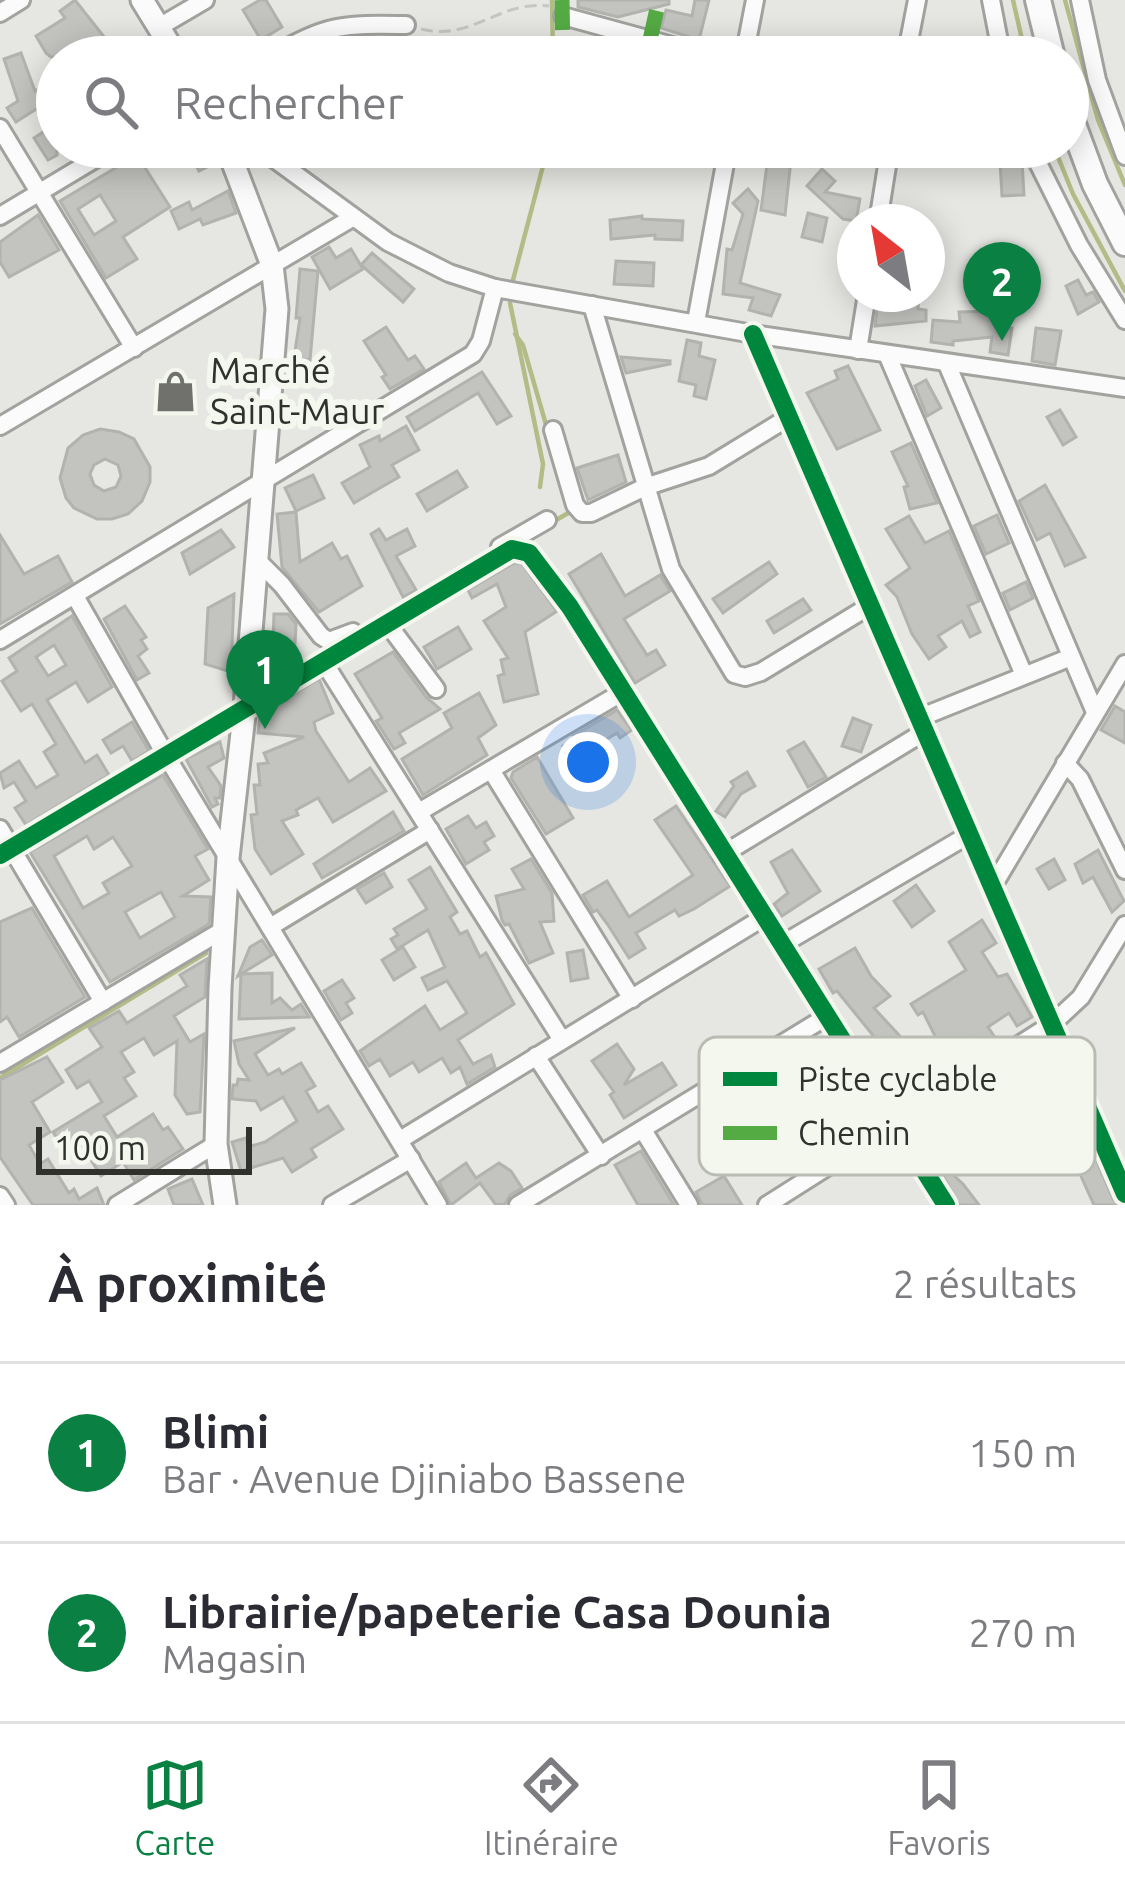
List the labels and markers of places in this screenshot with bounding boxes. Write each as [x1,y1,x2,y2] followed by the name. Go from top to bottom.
[963,242,1041,341] pin: 2
[210,349,385,431] place label: Marché Saint-Maur
[153,368,199,414] shop icon: Marché Saint-Maur
[226,630,304,729] pin: 1

